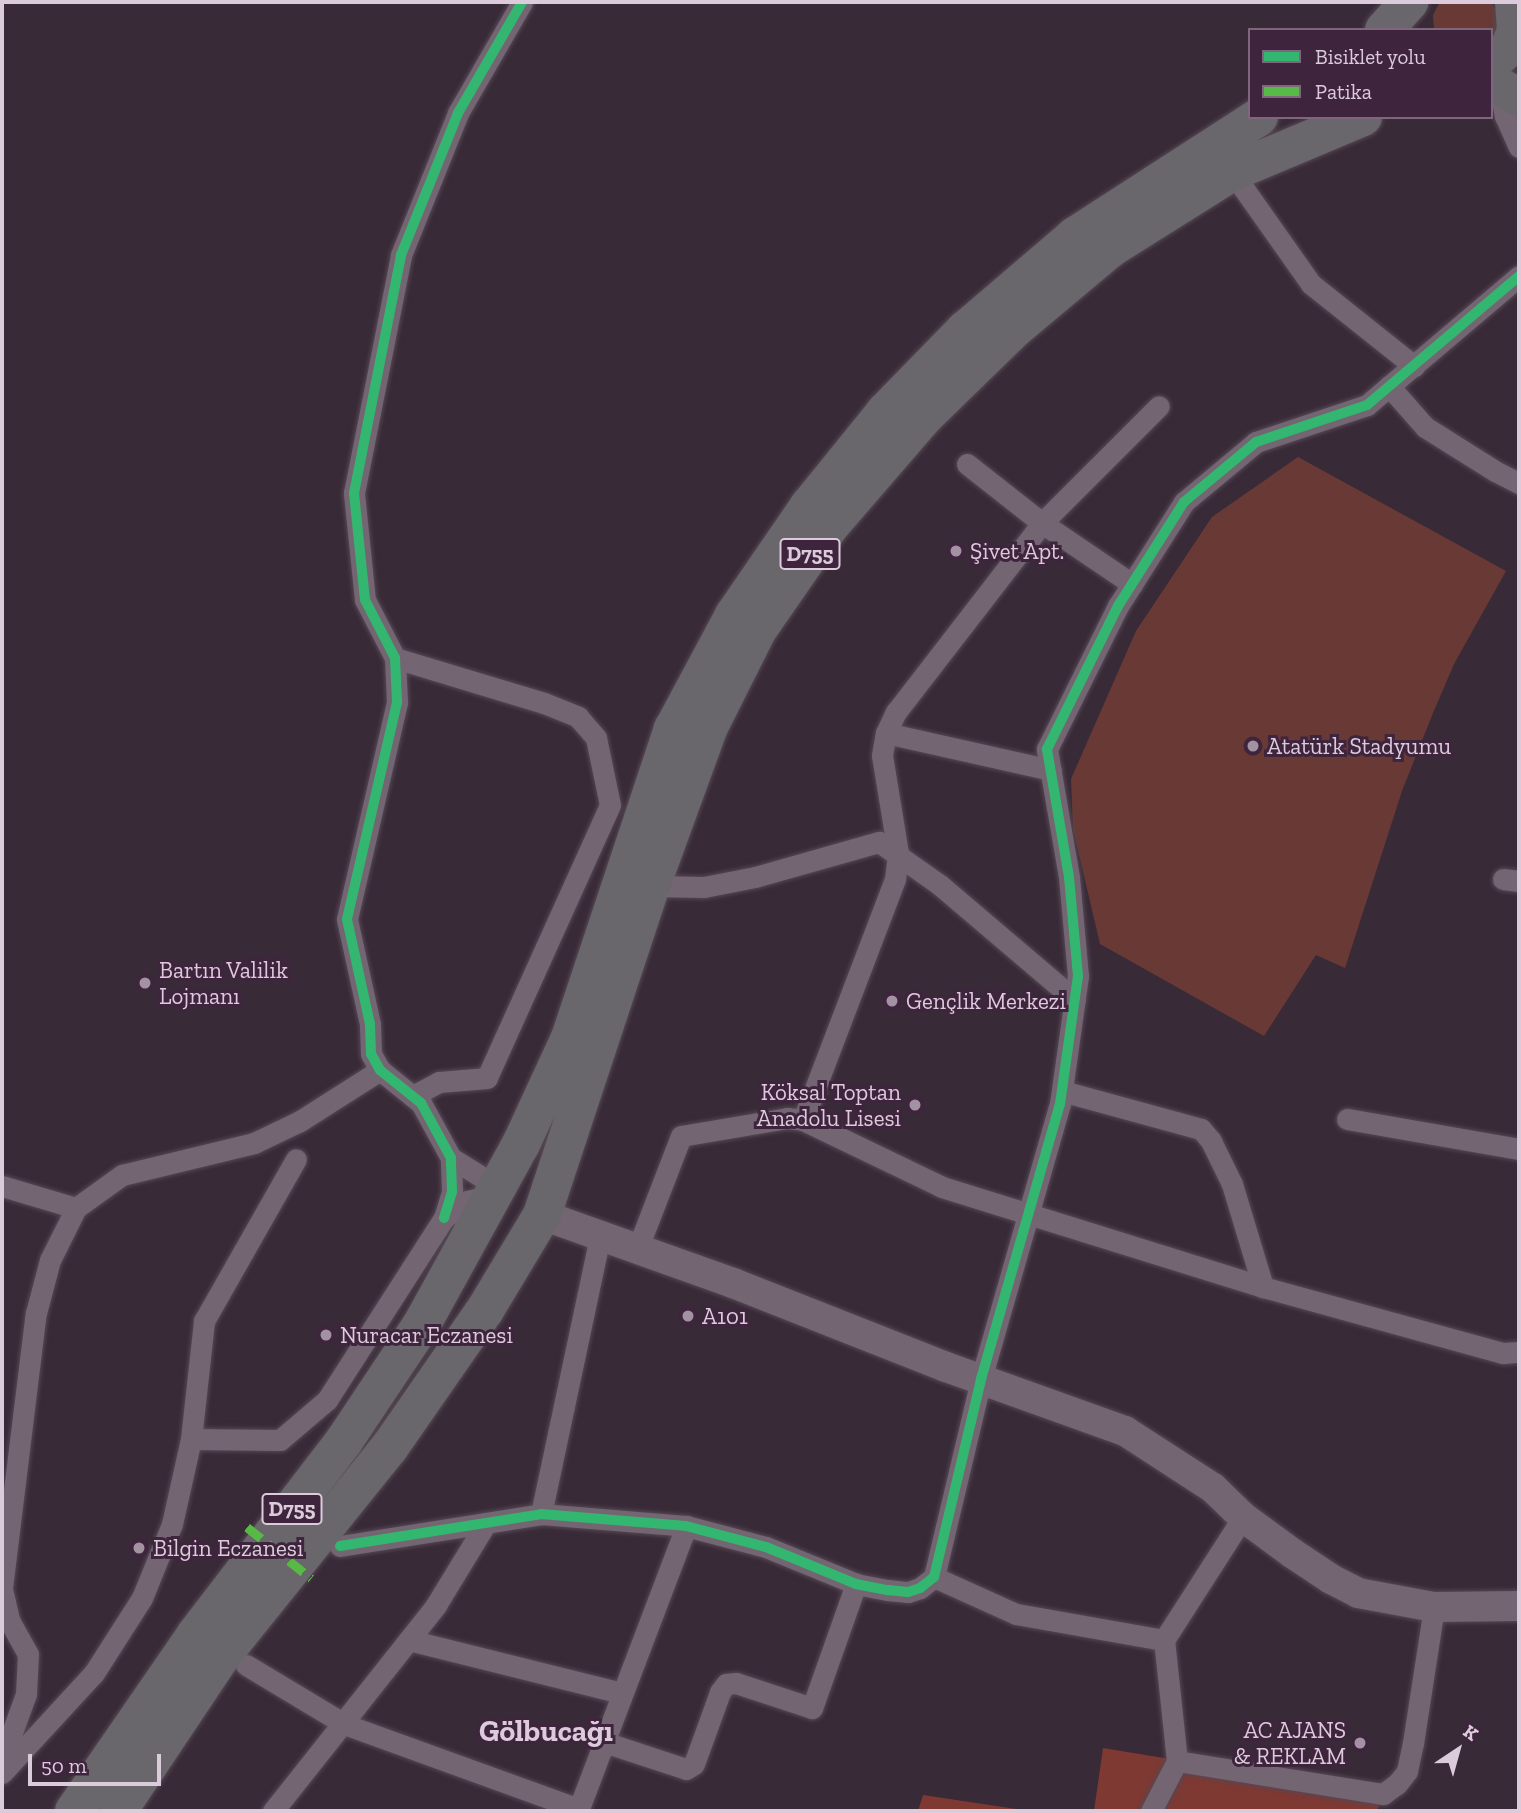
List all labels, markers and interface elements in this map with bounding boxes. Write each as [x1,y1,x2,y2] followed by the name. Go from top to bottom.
[1248,28,1493,119] legend
[1315,44,1426,69] text: Bisiklet yolu
[1315,79,1372,104] text: Patika
[778,536,842,572] road number: D755
[970,537,1065,565] place label: Şivet Apt.
[948,543,964,559] marker: Şivet Apt.
[1267,732,1451,760] place label: Atatürk Stadyumu
[1245,738,1261,754] marker: Atatürk Stadyumu
[159,956,289,1010] place label: Bartın Valilik Lojmanı
[137,975,153,991] marker: Bartın Valilik Lojmanı
[906,987,1066,1015] place label: Gençlik Merkezi
[884,993,900,1009] marker: Gençlik Merkezi
[757,1078,901,1132] place label: Köksal Toptan Anadolu Lisesi
[907,1097,923,1113] marker: Köksal Toptan Anadolu Lisesi
[702,1302,748,1330] place label: A101
[680,1308,696,1324] marker: A101
[340,1321,513,1349] place label: Nuracar Eczanesi
[318,1327,334,1343] marker: Nuracar Eczanesi
[260,1492,324,1526] road number: D755
[153,1534,303,1562] place label: Bilgin Eczanesi
[131,1540,147,1556] marker: Bilgin Eczanesi
[479,1713,613,1749] district label: Gölbucağı
[1423,1715,1493,1785] north arrow
[1234,1716,1346,1770] place label: AC AJANS & REKLAM
[1459,1720,1483,1746] text: K
[1352,1735,1368,1751] marker: AC AJANS & REKLAM
[32,1740,164,1784] scale bar
[41,1753,87,1778] text: 50 m

